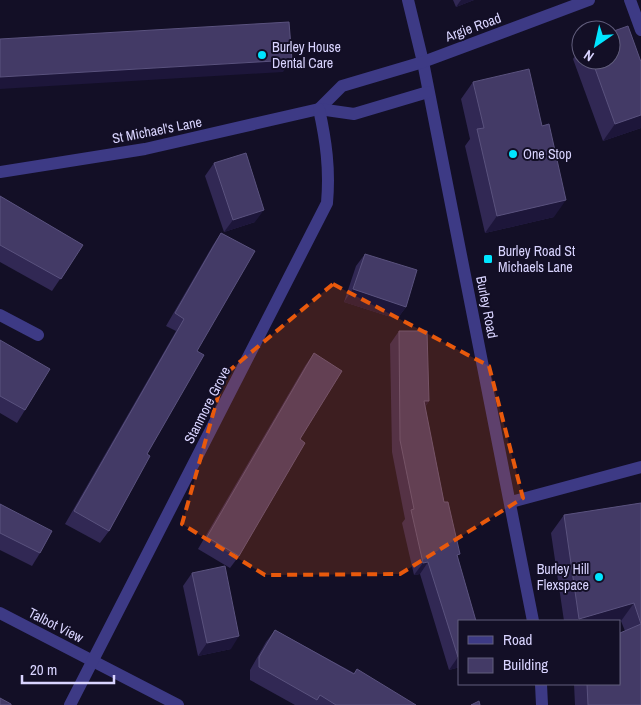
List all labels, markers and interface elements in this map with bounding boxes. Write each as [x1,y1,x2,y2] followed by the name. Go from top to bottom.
[442,9,503,46] street label: Argie Road
[571,20,621,70] north arrow
[272,38,341,72] place label: Burley House Dental Care
[580,46,597,66] text: N
[256,49,268,61] marker: Burley House Dental Care
[111,112,203,148] street label: St Michael's Lane
[523,145,572,163] place label: One Stop
[507,148,519,160] marker: One Stop
[498,242,575,276] place label: Burley Road St Michaels Lane
[482,253,494,265] marker: Burley Road St Michaels Lane
[472,274,502,340] street label: Burley Road
[180,363,234,447] street label: Stanmore Grove
[537,560,589,594] place label: Burley Hill Flexspace
[593,571,605,583] marker: Burley Hill Flexspace
[25,604,87,647] street label: Talbot View
[458,620,621,685] legend
[503,629,532,650] text: Road
[22,652,115,684] scale bar
[503,654,548,675] text: Building
[30,659,57,680] text: 20 m

